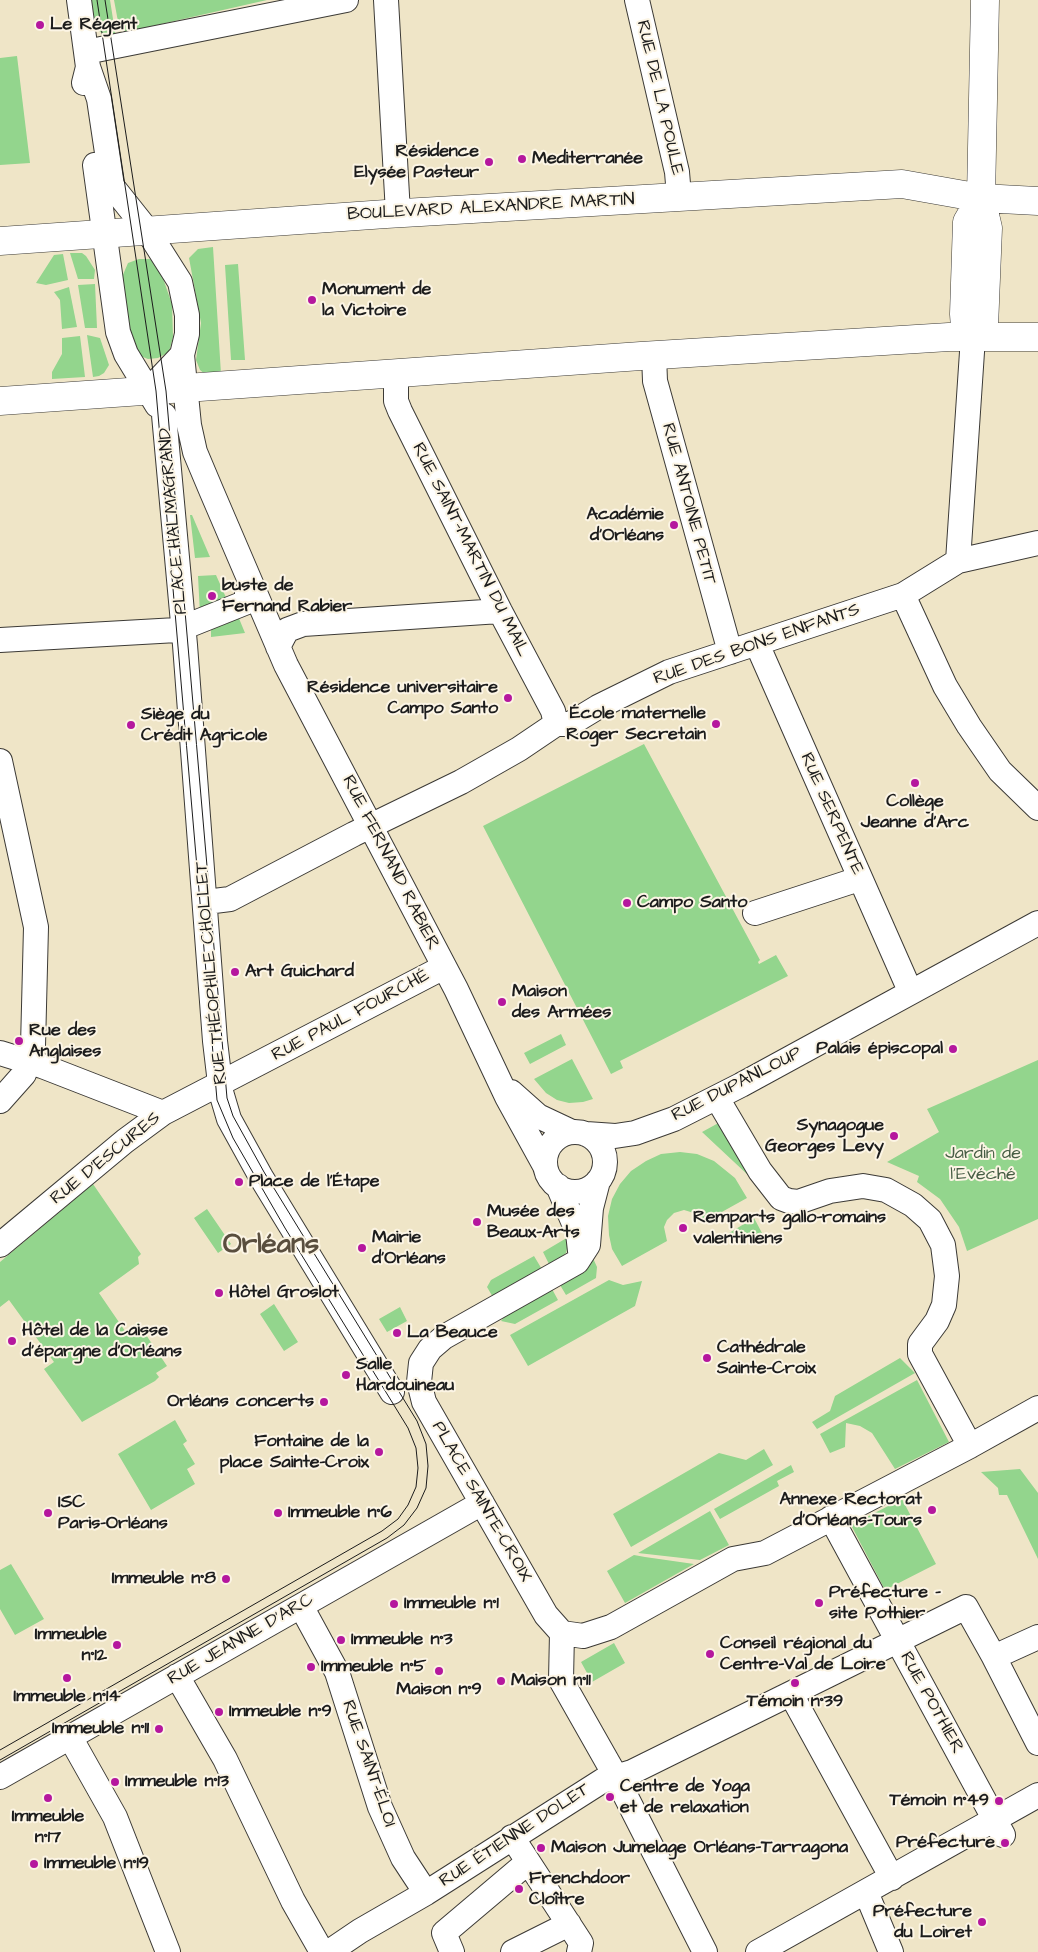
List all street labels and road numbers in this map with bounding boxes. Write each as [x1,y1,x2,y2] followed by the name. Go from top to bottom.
[631,18,687,178] street label: RUE DE LA POULE
[347,190,635,226] street label: BOULEVARD ALEXANDRE MARTIN
[656,421,720,587] street label: RUE ANTOINE PETIT
[155,427,193,615] street label: PLACE HALMAGRAND
[407,440,533,660] street label: RUE SAINT-MARTIN DU MAIL
[651,599,863,691] street label: RUE DES BONS ENFANTS
[794,750,868,878] street label: RUE SERPENTE
[337,772,443,954] street label: RUE FERNAND RABIER
[191,861,233,1085] street label: RUE THÉOPHILE CHOLLET
[269,965,433,1067] street label: RUE PAUL FOURCHÉ
[668,1043,806,1127] street label: RUE DUPANLOUP
[47,1108,165,1210] street label: RUE D'ESCURES
[426,1418,536,1586] street label: PLACE SAINTE-CROIX
[164,1589,318,1691] street label: RUE JEANNE D'ARC
[894,1648,968,1758] street label: RUE POTHIER
[336,1698,400,1830] street label: RUE SAINT-ÉLOI
[436,1779,594,1893] street label: RUE ÉTIENNE DOLET

